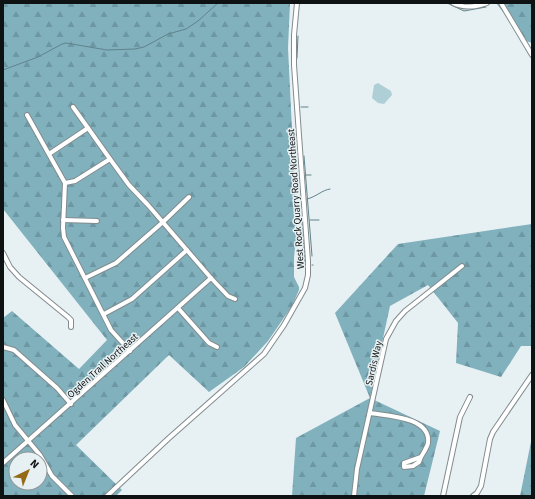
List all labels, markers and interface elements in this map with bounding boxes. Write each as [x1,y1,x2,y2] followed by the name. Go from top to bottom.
[284,128,308,270] street label: West Rock Quarry Road Northeast
[64,330,142,401] street label: Ogden Trail Northeast
[362,339,386,387] street label: Sardis Way
[8,451,48,491] north arrow
[27,456,42,472] text: N

